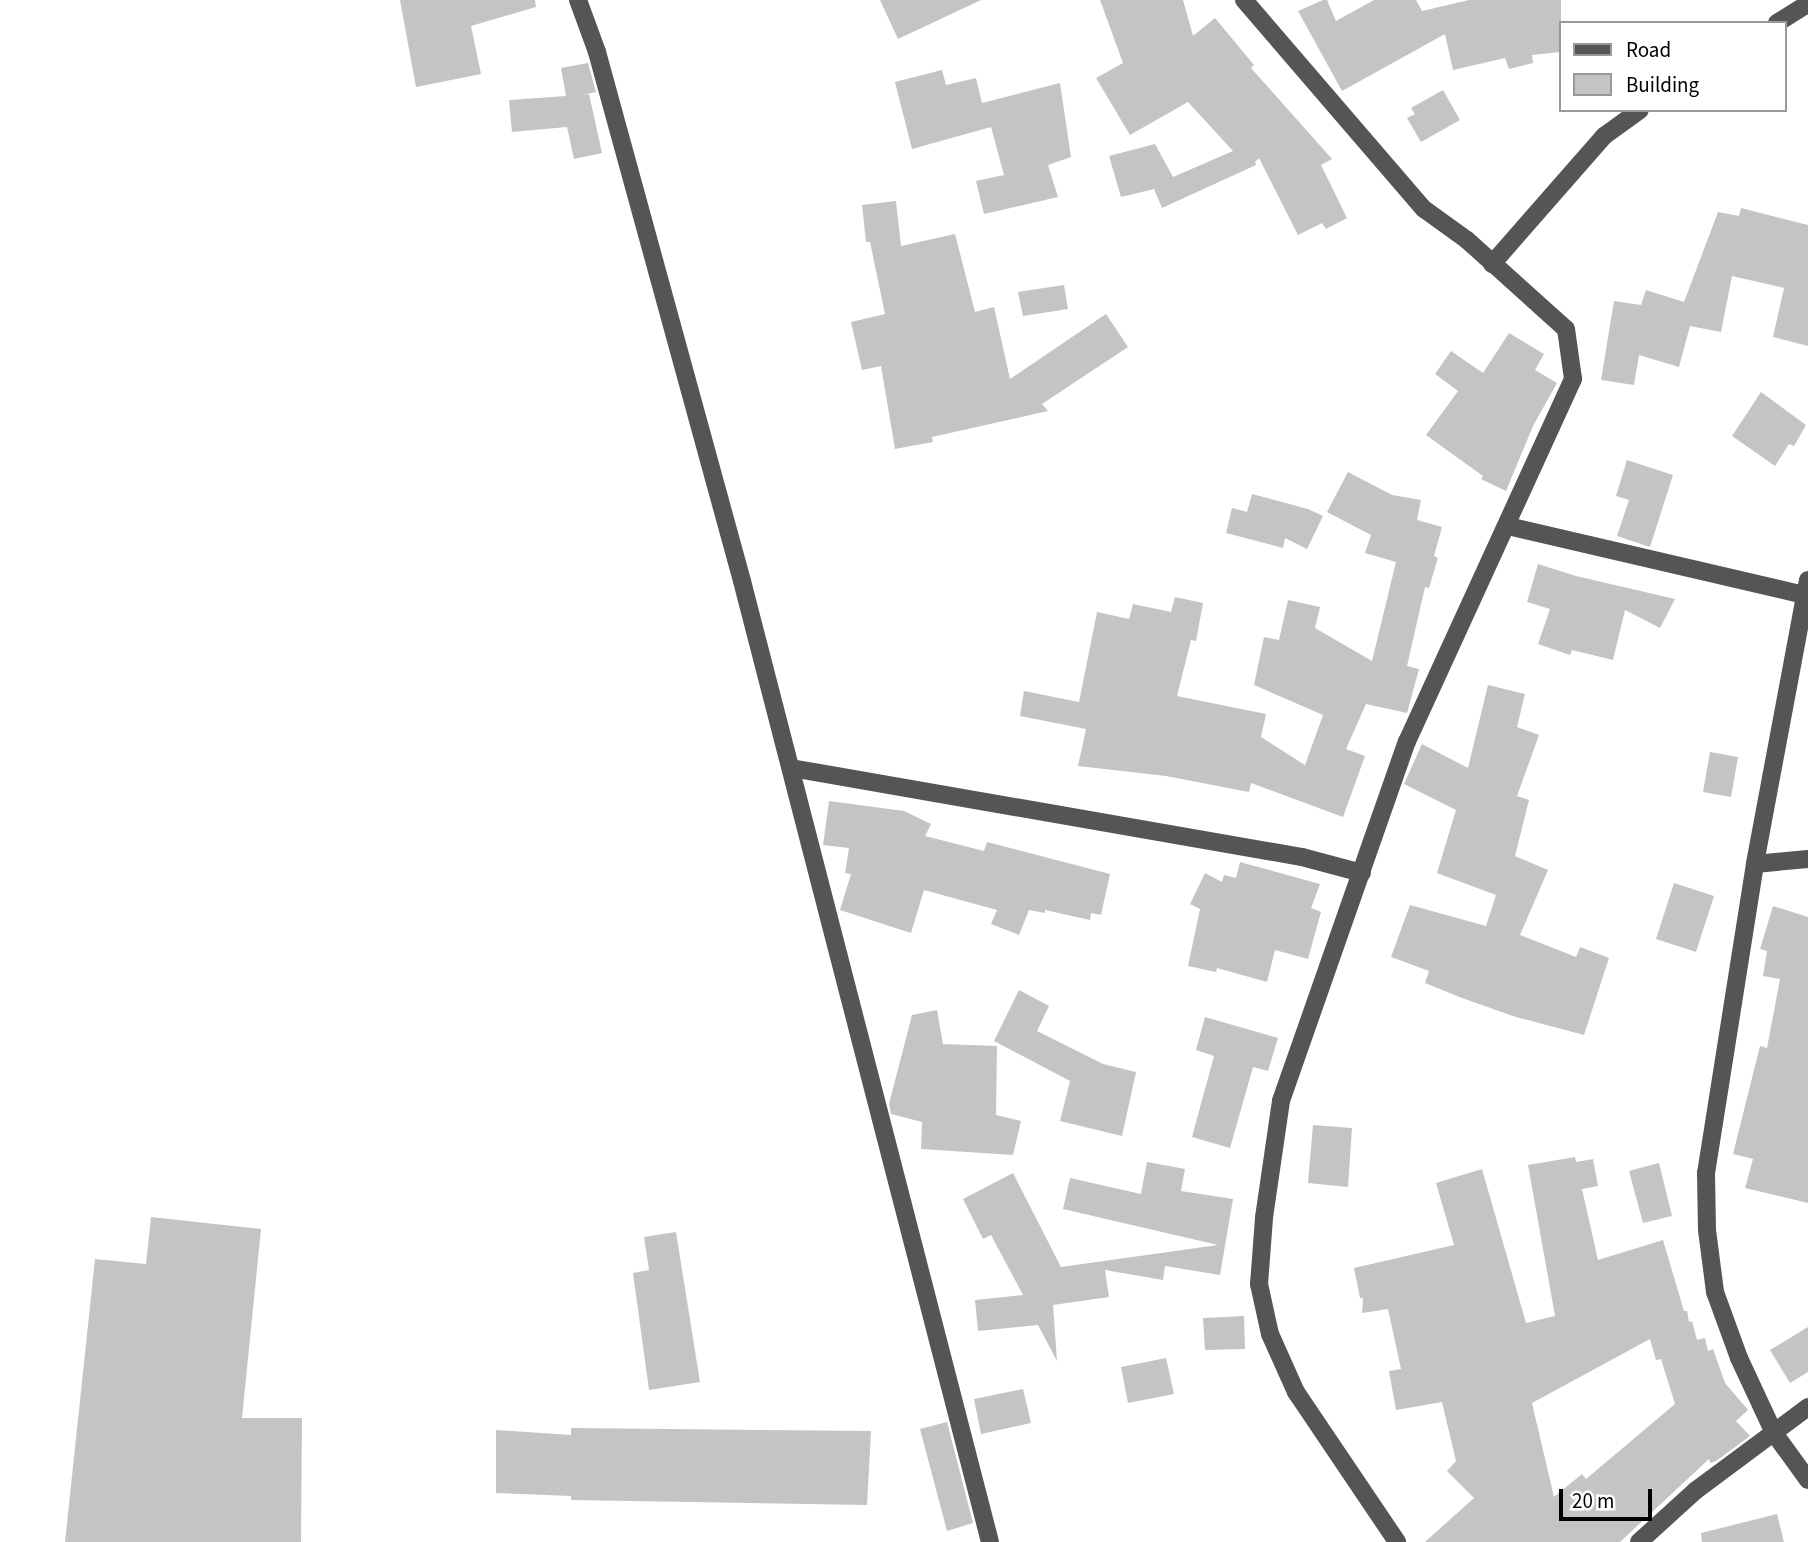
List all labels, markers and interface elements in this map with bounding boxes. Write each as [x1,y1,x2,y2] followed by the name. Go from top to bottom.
[1560,21,1787,112] legend
[1626,35,1671,65] text: Road
[1626,70,1699,100] text: Building
[1563,1476,1656,1520] scale bar
[1572,1486,1614,1516] text: 20 m

